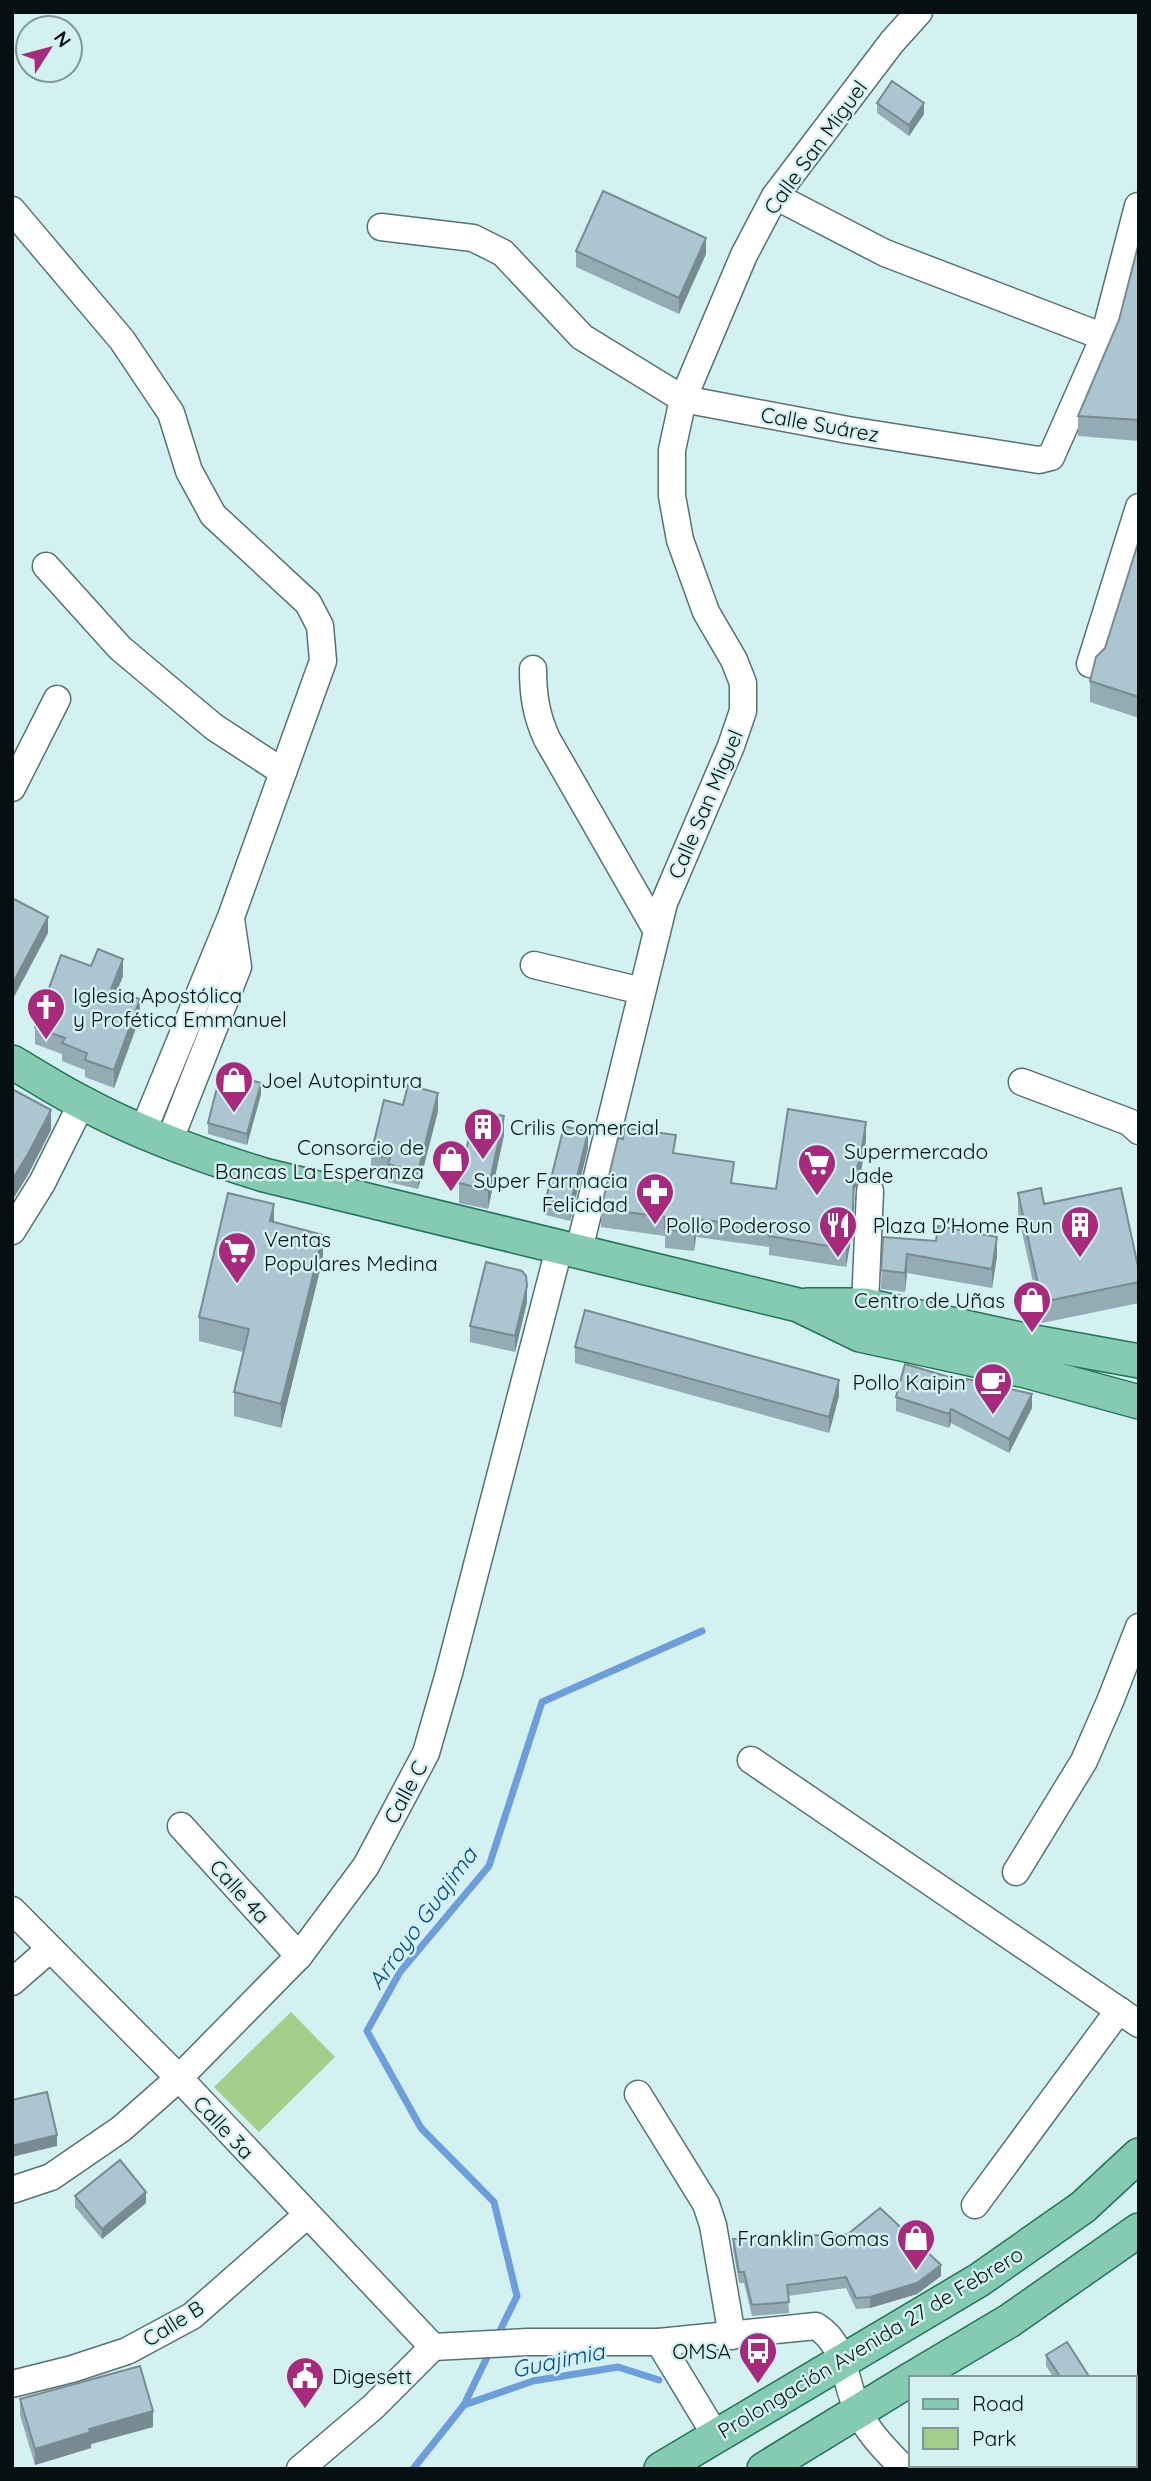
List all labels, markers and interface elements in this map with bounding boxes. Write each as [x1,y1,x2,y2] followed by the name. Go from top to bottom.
[14,14,84,84] north arrow
[49,26,77,52] text: N
[758,75,872,219] street label: Calle San Miguel
[759,401,881,447] street label: Calle Suárez
[662,726,748,882] street label: Calle San Miguel
[73,982,287,1032] place label: Iglesia Apostólica y Profética Emmanuel
[25,986,67,1041] church icon: Iglesia Apostólica y Profética Emmanuel
[213,1059,255,1114] shop icon: Joel Autopintura
[261,1067,422,1093] place label: Joel Autopintura
[462,1106,504,1161] building icon: Crilis Comercial
[510,1114,659,1140] place label: Crilis Comercial
[215,1134,424,1184] place label: Consorcio de Bancas La Esperanza
[430,1138,472,1193] shop icon: Consorcio de Bancas La Esperanza
[844,1138,988,1188] place label: Supermercado Jade
[796,1142,838,1197] supermarket icon: Supermercado Jade
[474,1167,628,1217] place label: Super Farmacia Felicidad
[634,1171,676,1226] pharmacy icon: Super Farmacia Felicidad
[817,1204,859,1259] restaurant icon: Pollo Poderoso
[1059,1204,1101,1259] building icon: Plaza D'Home Run
[666,1212,811,1238] place label: Pollo Poderoso
[873,1212,1053,1238] place label: Plaza D'Home Run
[264,1226,438,1276] place label: Ventas Populares Medina
[216,1230,258,1285] supermarket icon: Ventas Populares Medina
[1011,1279,1053,1334] shop icon: Centro de Uñas
[854,1287,1005,1313] place label: Centro de Uñas
[972,1361,1014,1416] cafe icon: Pollo Kaipin
[852,1369,966,1395] place label: Pollo Kaipin
[378,1756,432,1828] street label: Calle C
[361,1841,484,1995] water label: Arroyo Guajima
[204,1854,276,1928] street label: Calle 4a
[188,2090,260,2164] street label: Calle 3a
[895,2217,937,2272] shop icon: Franklin Gomas
[737,2225,889,2251] place label: Franklin Gomas
[713,2240,1027,2444] street label: Prolongación Avenida 27 de Febrero
[138,2294,208,2352] street label: Calle B
[737,2330,779,2385] bus stop icon: OMSA
[509,2336,608,2384] water label: Guajimia
[672,2338,731,2364] place label: OMSA
[284,2355,326,2410] public building icon: Digesett
[332,2363,412,2389] place label: Digesett
[909,2376,1137,2467] legend
[972,2390,1024,2416] text: Road
[972,2425,1016,2451] text: Park

